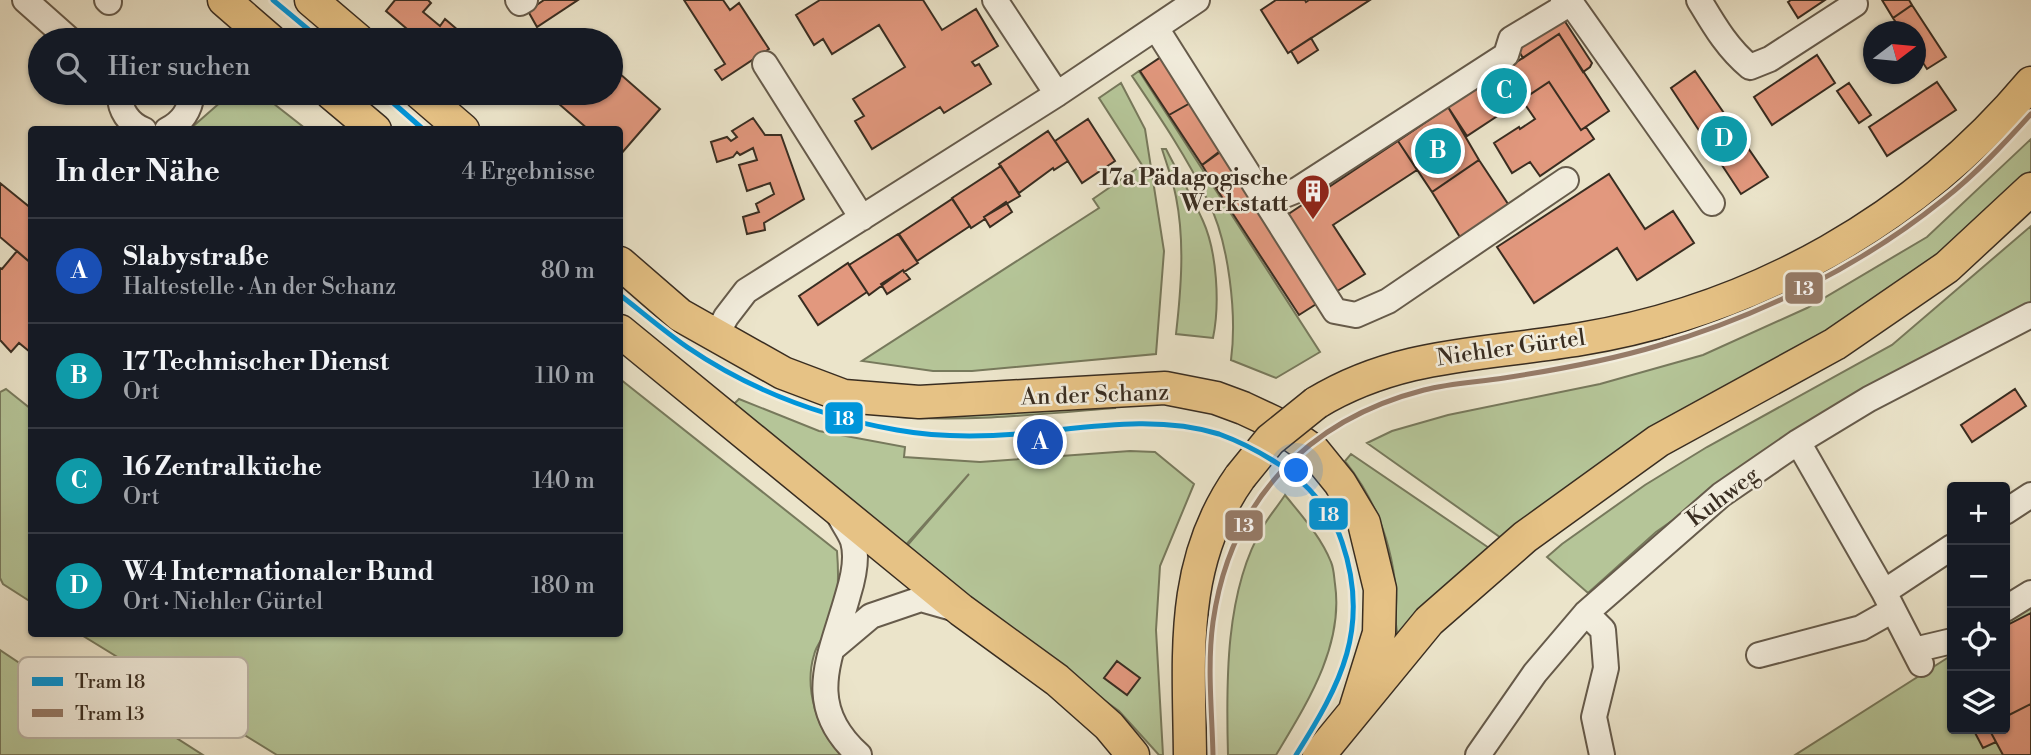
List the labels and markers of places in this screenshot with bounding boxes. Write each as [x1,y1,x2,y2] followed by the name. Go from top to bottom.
[1481,65,1527,117] pin: C
[1701,113,1747,165] pin: D
[1415,125,1461,177] pin: B
[1099,164,1289,218] place label: 17a Pädagogische Werkstatt
[1294,172,1332,221] building icon: 17a Pädagogische Werkstatt
[1017,416,1063,468] pin: A

